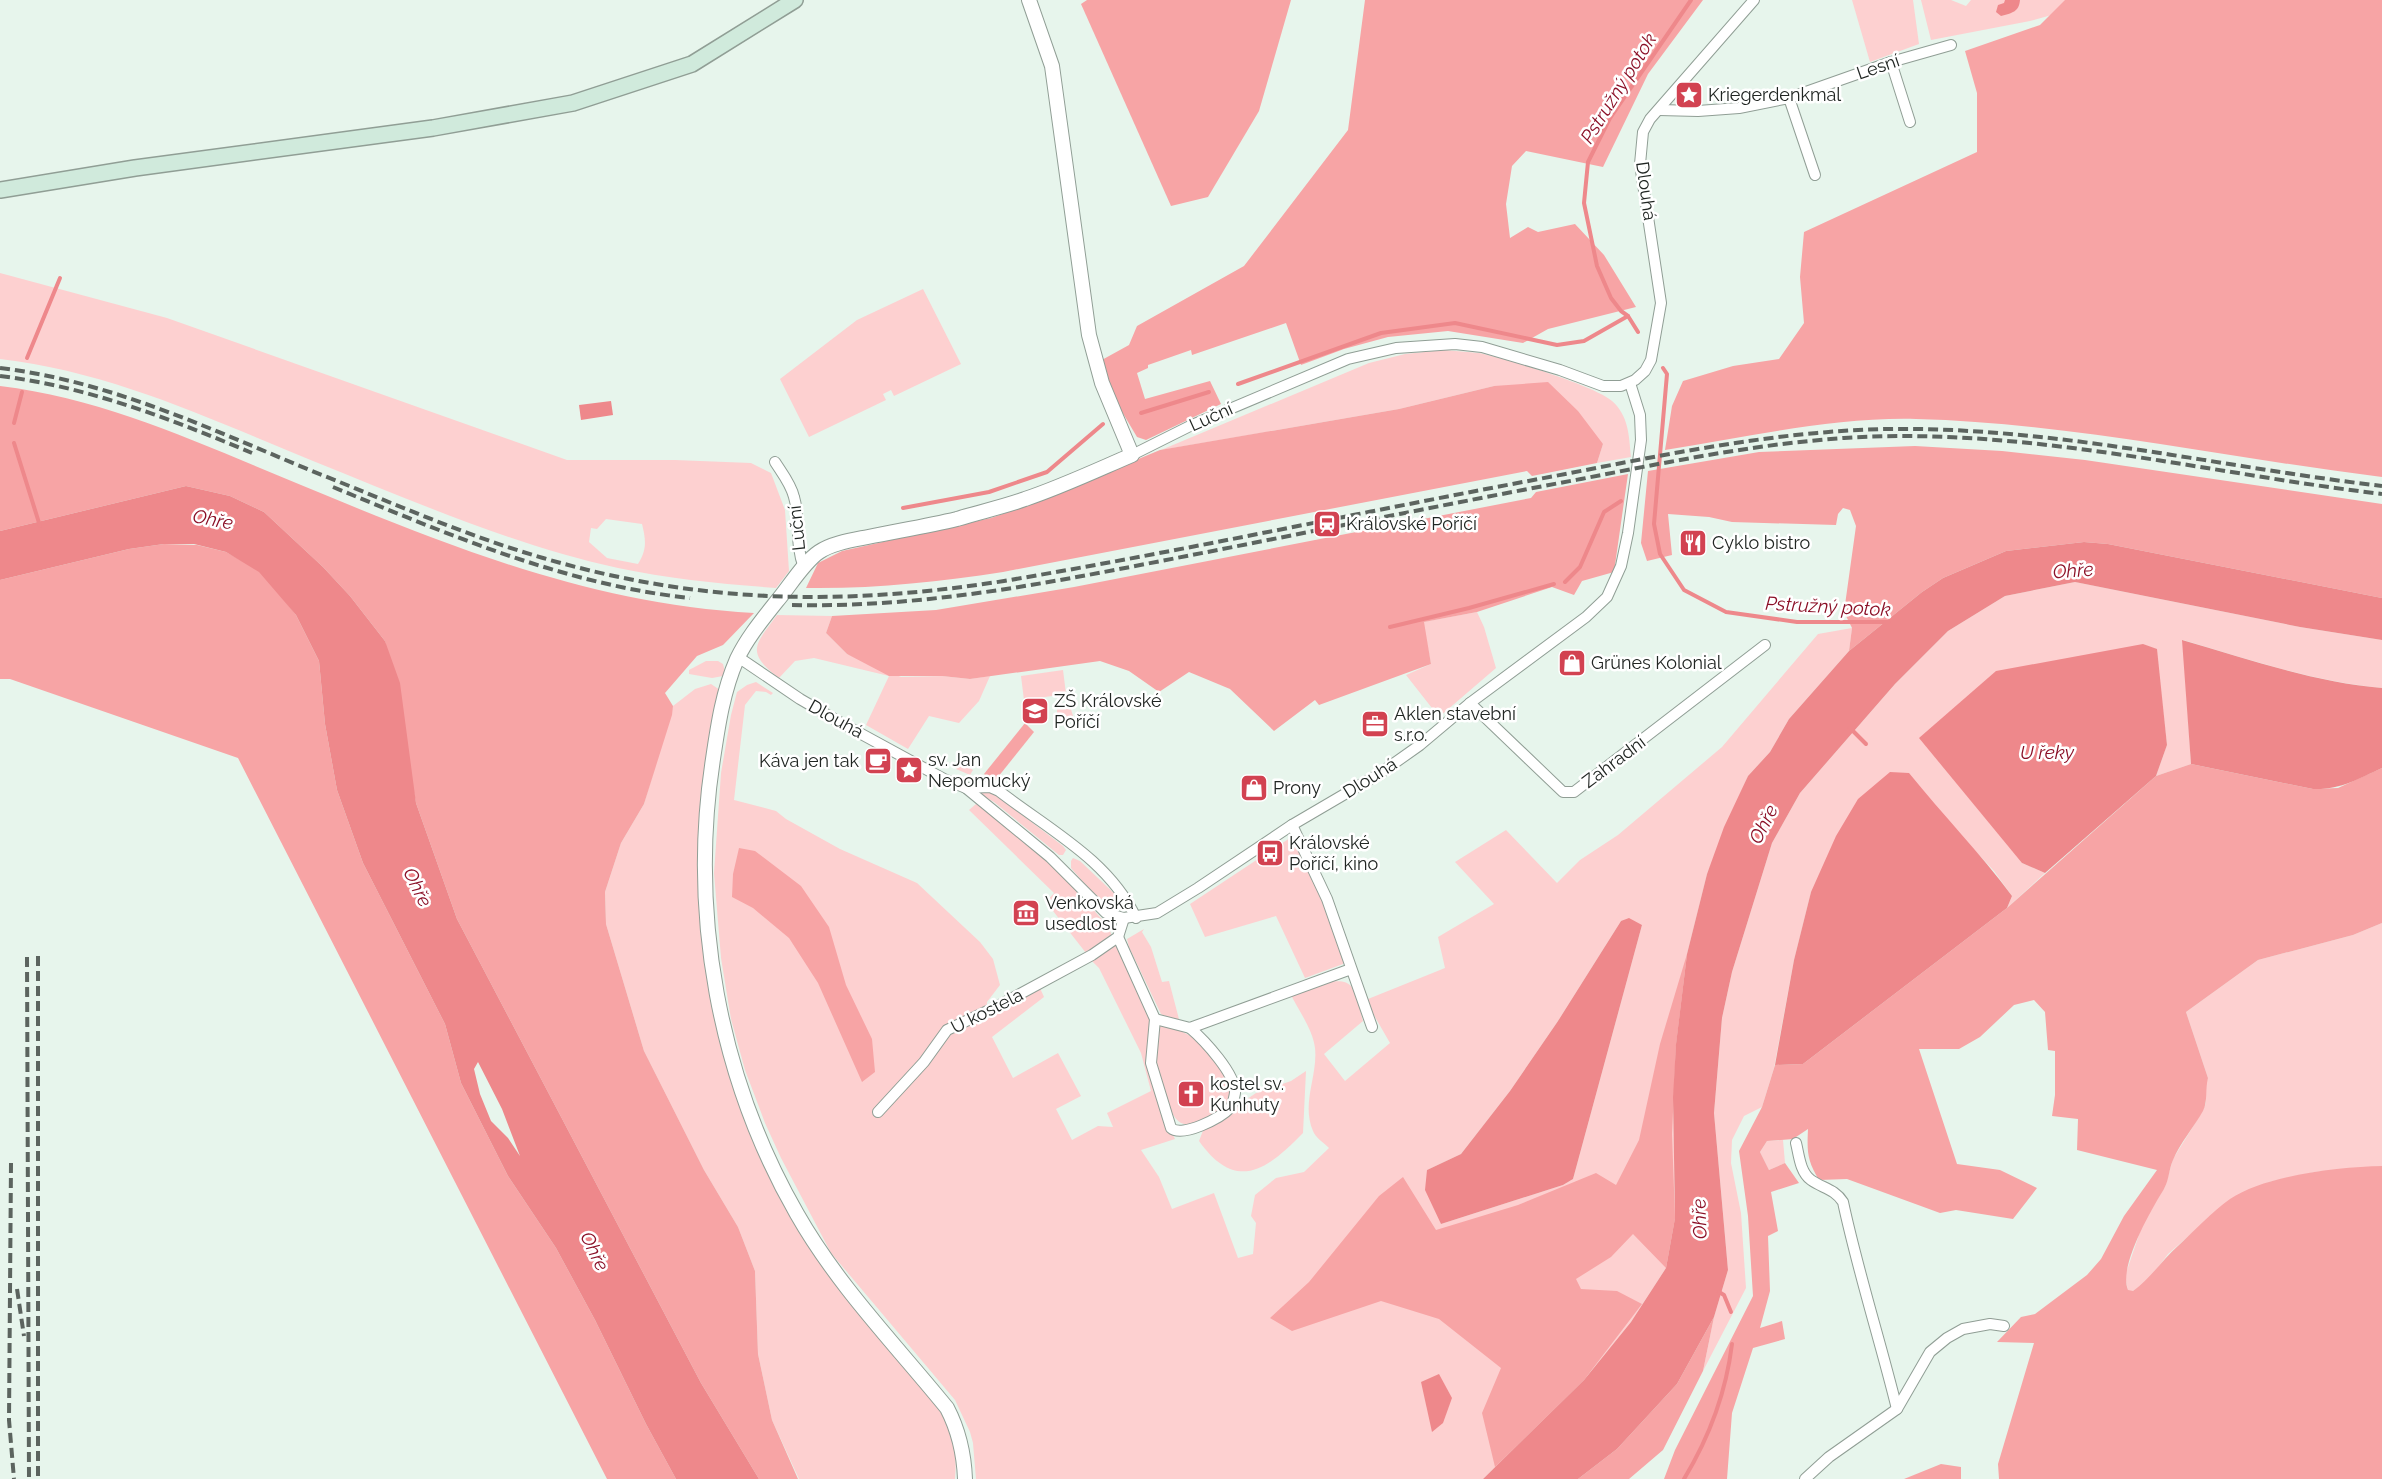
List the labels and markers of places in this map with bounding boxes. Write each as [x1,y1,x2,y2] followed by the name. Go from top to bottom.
[1674,80,1704,110] place icon: Kriegerdenkmal
[1708,84,1841,105] place label: Kriegerdenkmal
[1312,509,1342,539] station icon: Královské Poříčí
[1346,513,1477,534] place label: Královské Poříčí
[1678,528,1708,558] restaurant icon: Cyklo bistro
[1712,532,1811,553] place label: Cyklo bistro
[1557,648,1587,678] shop icon: Grünes Kolonial
[1591,652,1722,673] place label: Grünes Kolonial
[1054,689,1162,732] place label: ZŠ Královské Poříčí
[1020,696,1050,726] school or university icon: ZŠ Královské Poříčí
[1394,703,1516,745] place label: Aklen stavební s.r.o.
[1360,709,1390,739] office icon: Aklen stavební s.r.o.
[863,746,893,776] cafe icon: Káva jen tak
[928,749,1031,791] place label: sv. Jan Nepomucký
[759,750,859,771] place label: Káva jen tak
[894,755,924,785] place icon: sv. Jan Nepomucký
[1239,773,1269,803] shop icon: Prony
[1273,777,1321,798] place label: Prony
[1289,832,1378,874] place label: Královské Poříčí, kino
[1255,838,1285,868] bus stop icon: Královské Poříčí, kino
[1045,892,1134,934] place label: Venkovská usedlost
[1011,898,1041,928] museum icon: Venkovská usedlost
[1210,1073,1284,1115] place label: kostel sv. Kunhuty
[1176,1079,1206,1109] church icon: kostel sv. Kunhuty

